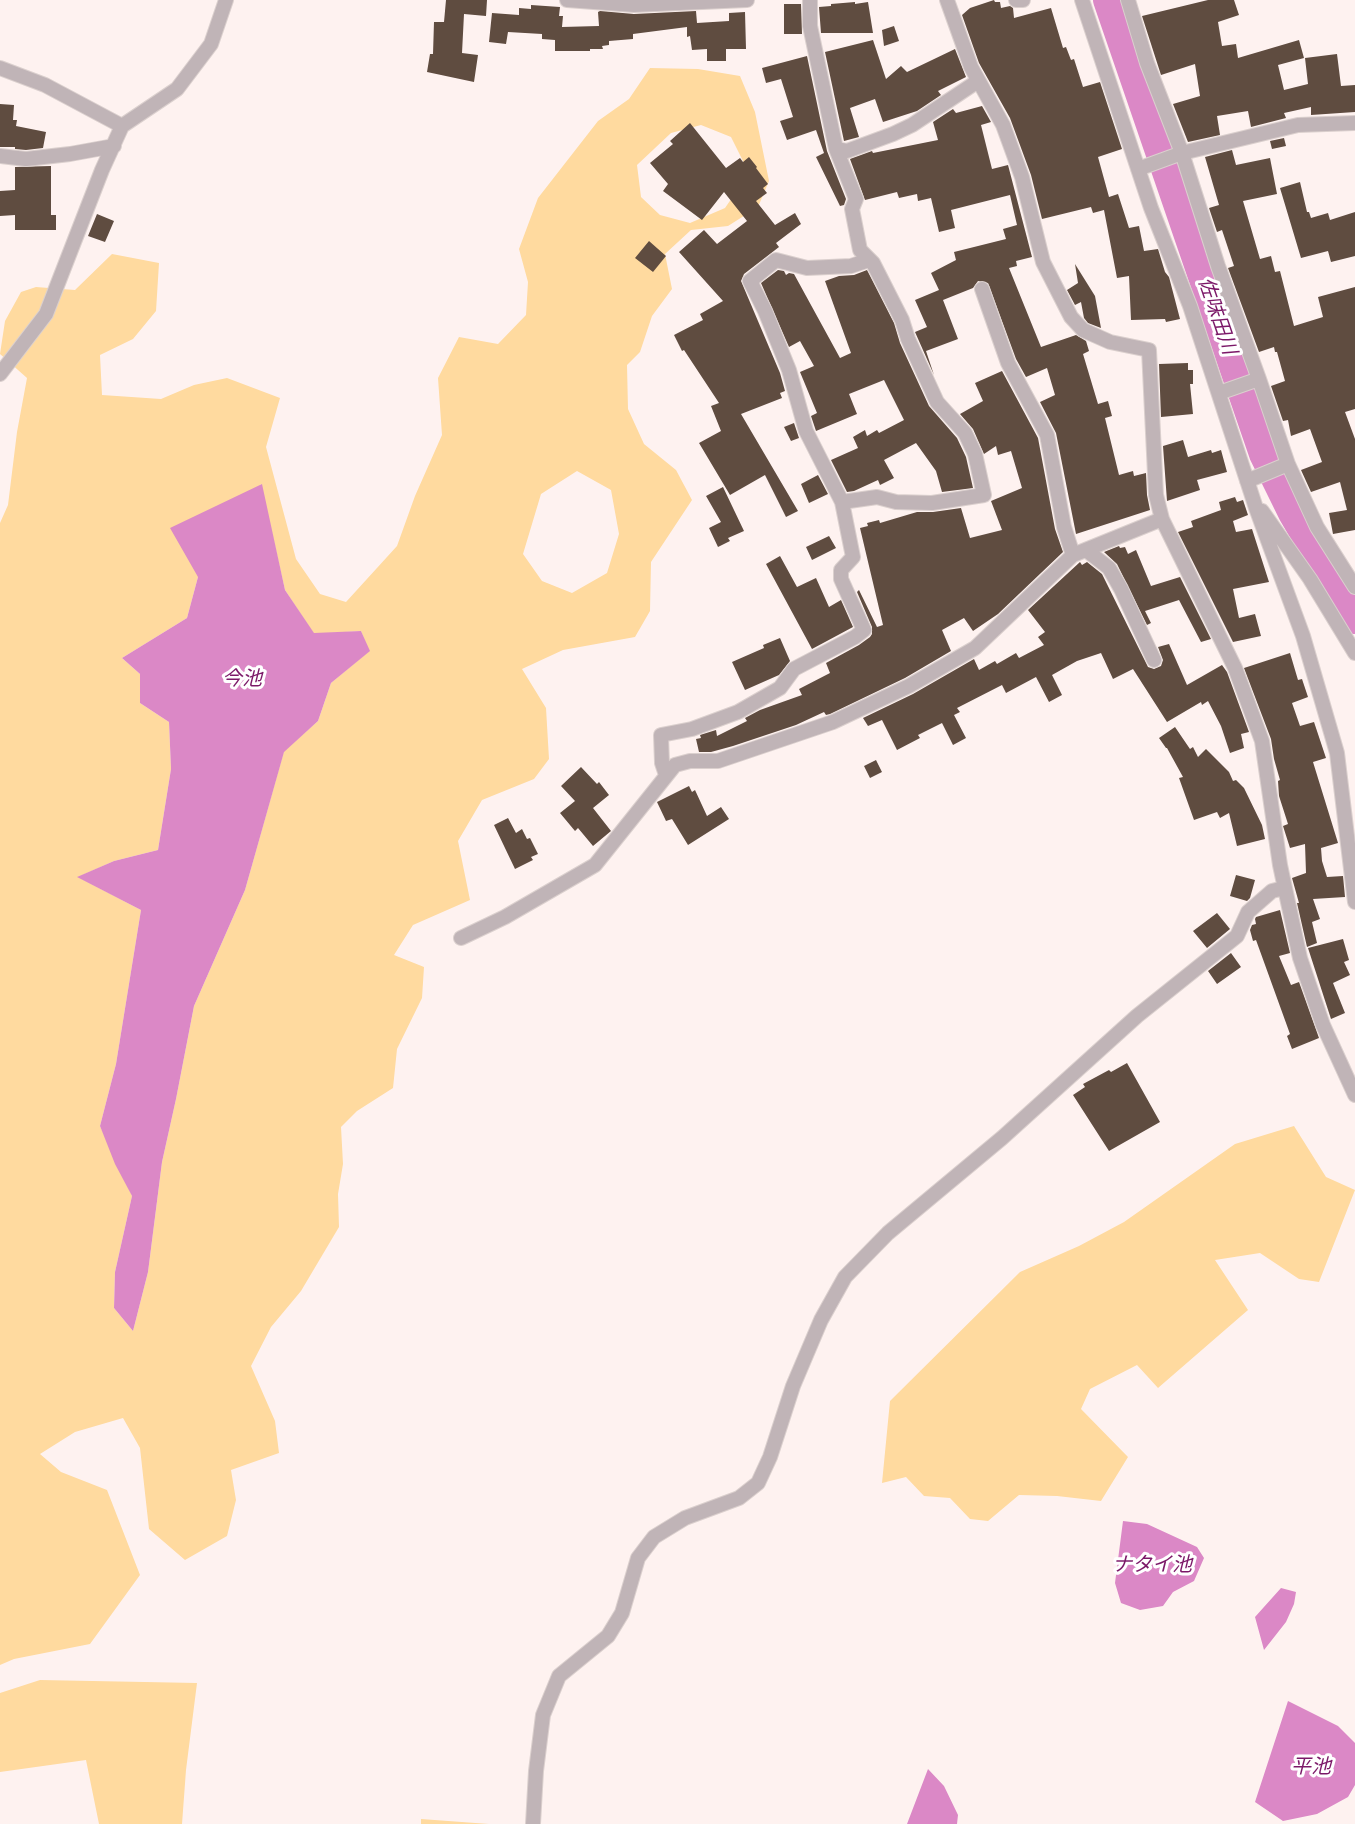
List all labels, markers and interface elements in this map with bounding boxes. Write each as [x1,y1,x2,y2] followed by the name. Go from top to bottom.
[1193,274,1241,358] water label: 佐味田川
[222,667,262,691] water label: 今池
[1112,1553,1192,1577] water label: ナタイ池
[1291,1755,1331,1779] water label: 平池

